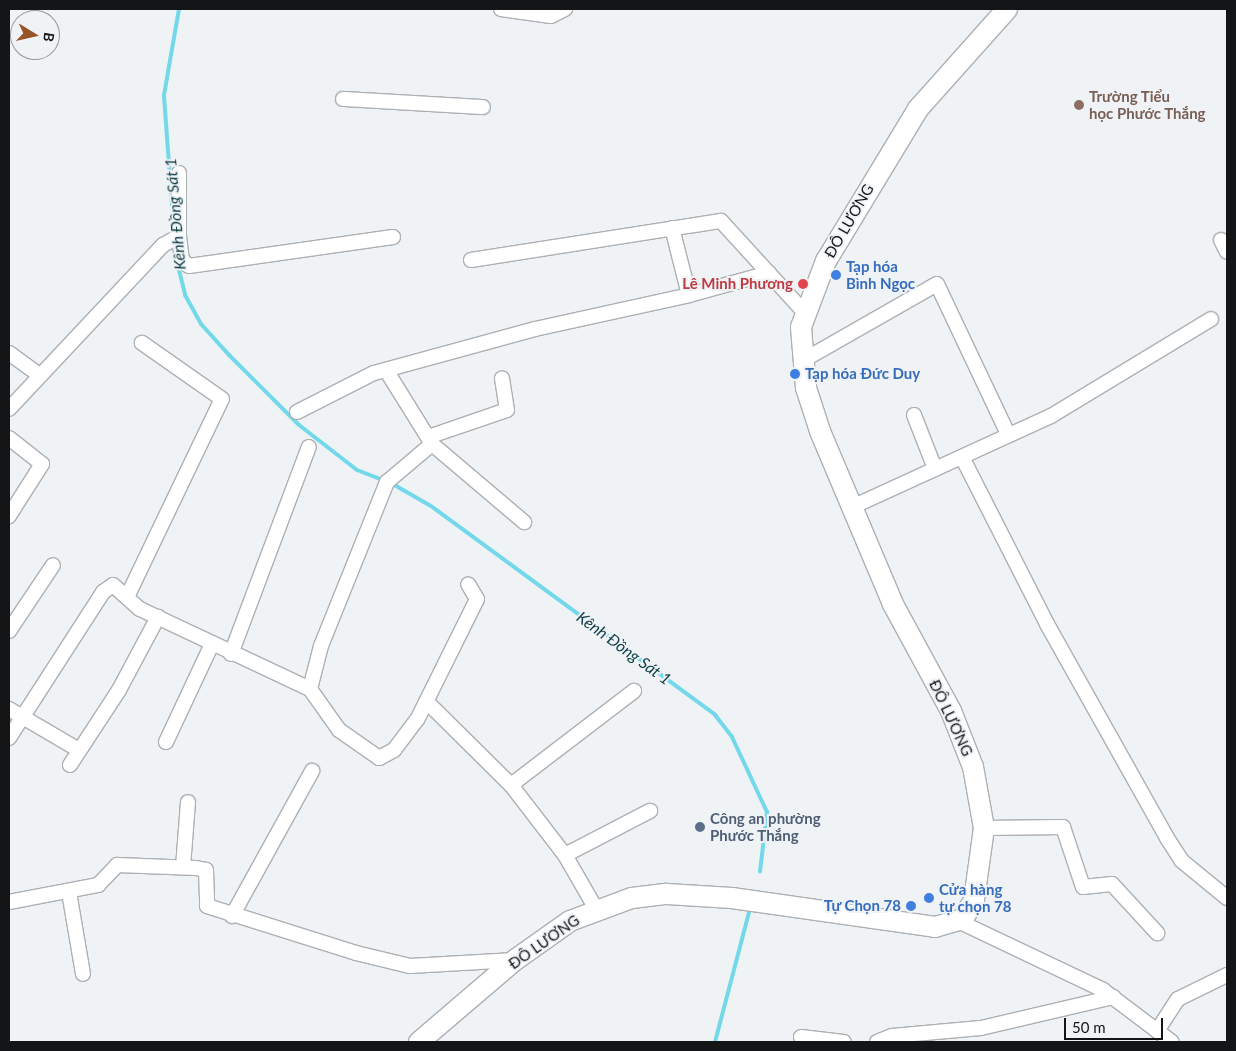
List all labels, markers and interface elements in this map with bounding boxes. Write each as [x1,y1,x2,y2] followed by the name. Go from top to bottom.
[10,10,60,60] north arrow
[40,31,58,43] text: B
[1089,87,1206,122] place label: Trường Tiểu học Phước Thắng
[1073,99,1085,111] marker: Trường Tiểu học Phước Thắng
[161,157,189,271] water label: Kênh Đồng Sát 1
[821,181,877,261] street label: ĐÔ LƯƠNG
[846,257,915,292] place label: Tạp hóa Bình Ngọc
[830,269,842,281] marker: Tạp hóa Bình Ngọc
[682,275,793,293] place label: Lê Minh Phương
[797,278,809,290] marker: Lê Minh Phương
[805,365,920,383] place label: Tạp hóa Đức Duy
[789,368,801,380] marker: Tạp hóa Đức Duy
[573,607,675,689] water label: Kênh Đồng Sát 1
[925,677,977,759] street label: ĐÔ LƯƠNG
[710,809,821,844] place label: Công an phường Phước Thắng
[694,821,706,833] marker: Công an phường Phước Thắng
[939,880,1012,915] place label: Cửa hàng tự chọn 78
[923,892,935,904] marker: Cửa hàng tự chọn 78
[823,897,901,915] place label: Tự Chọn 78
[905,900,917,912] marker: Tự Chọn 78
[505,911,583,973] street label: ĐÔ LƯƠNG
[1066,1008,1165,1040] scale bar
[1072,1018,1106,1036] text: 50 m

